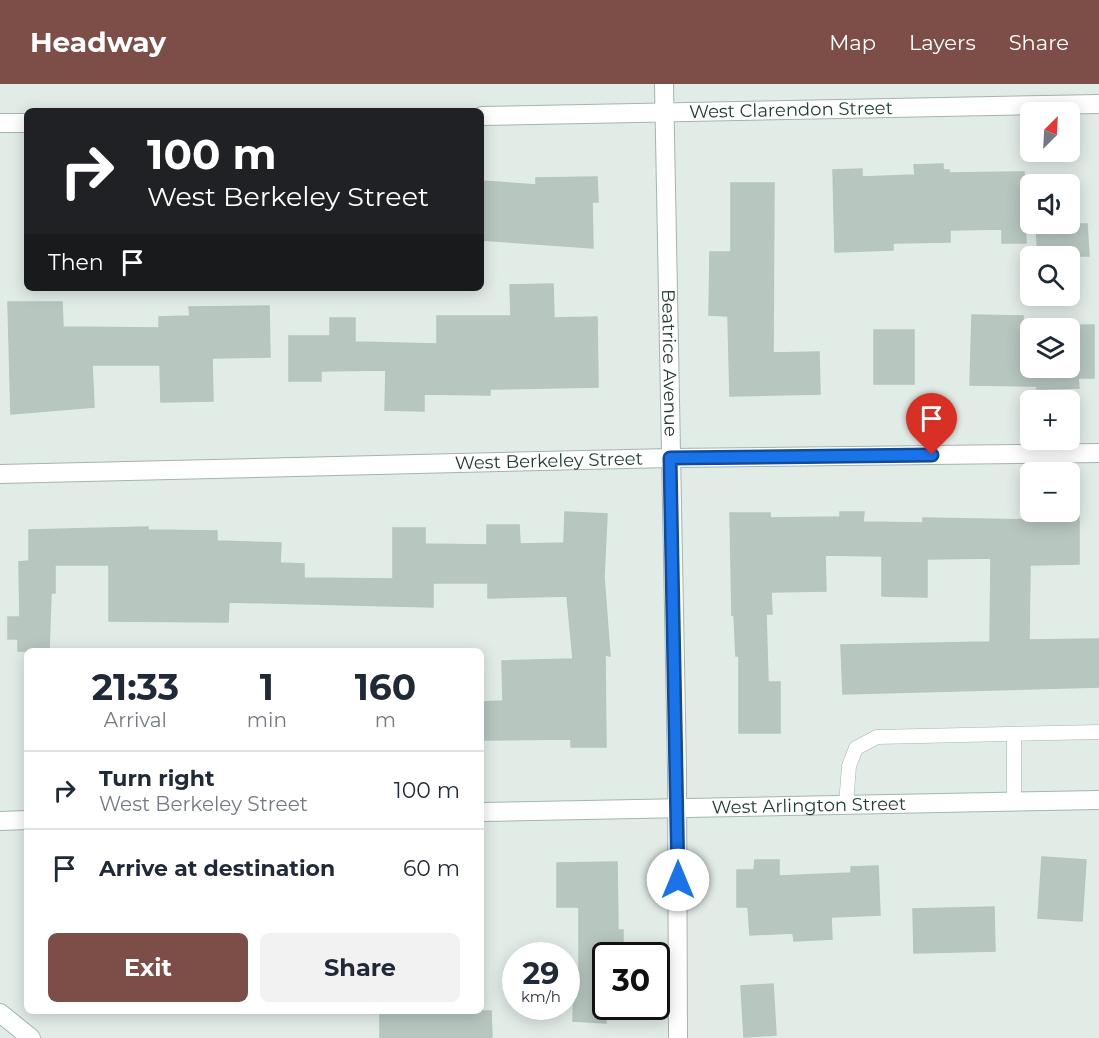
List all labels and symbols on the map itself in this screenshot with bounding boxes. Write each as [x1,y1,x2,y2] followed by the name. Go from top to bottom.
[689,97,893,123] street label: West Clarendon Street
[1020,102,1080,162] north arrow
[657,289,682,437] street label: Beatrice Avenue
[906,393,957,455] pin
[455,448,643,474] street label: West Berkeley Street
[711,793,906,819] street label: West Arlington Street
[646,848,710,912] position arrow
[592,942,670,1020] speed limit sign: 30

